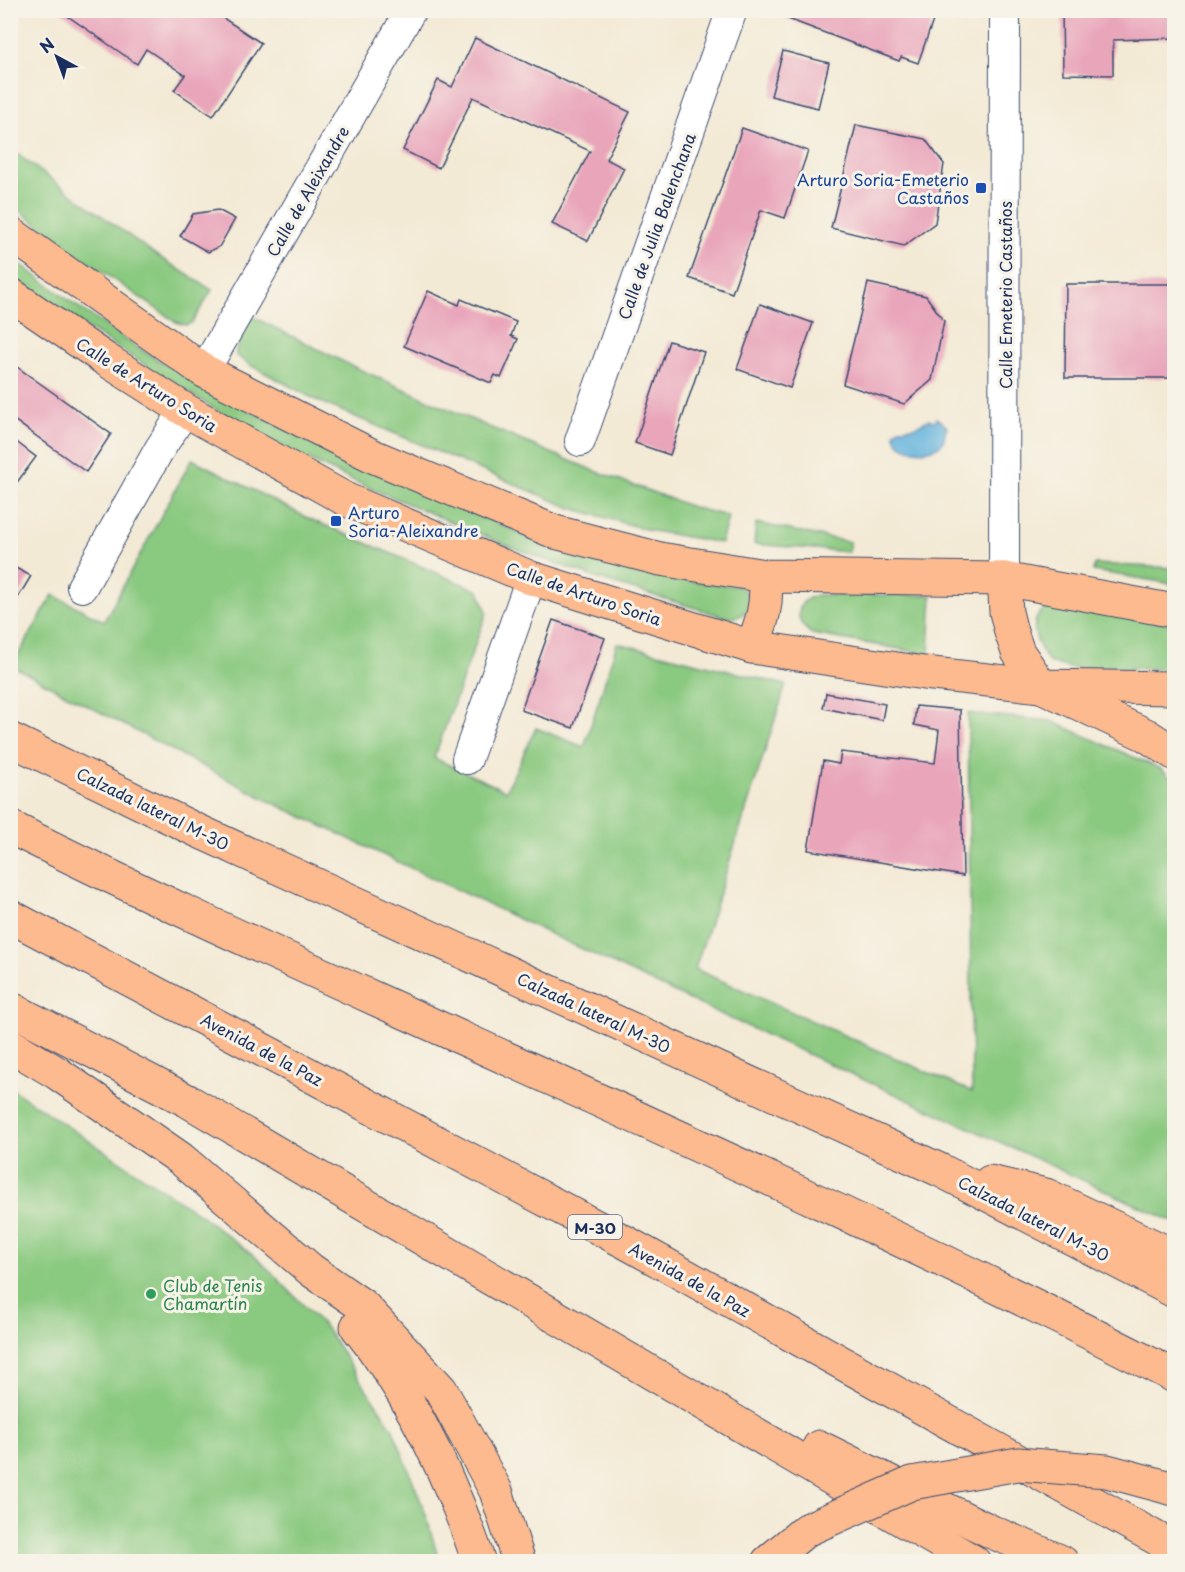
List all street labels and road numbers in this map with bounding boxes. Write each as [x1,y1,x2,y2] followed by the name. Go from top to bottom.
[260,121,354,261] street label: Calle de Aleixandre
[611,129,701,323] street label: Calle de Julia Balenchana
[993,201,1017,389] street label: Calle Emeterio Castaños
[72,331,222,437] street label: Calle de Arturo Soria
[503,555,665,631] street label: Calle de Arturo Soria
[73,761,233,855] street label: Calzada lateral M-30
[513,966,675,1058] street label: Calzada lateral M-30
[197,1007,328,1091] street label: Avenida de la Paz
[954,1169,1114,1267] street label: Calzada lateral M-30
[568,1215,622,1239] road number: M-30
[625,1236,755,1322] street label: Avenida de la Paz

